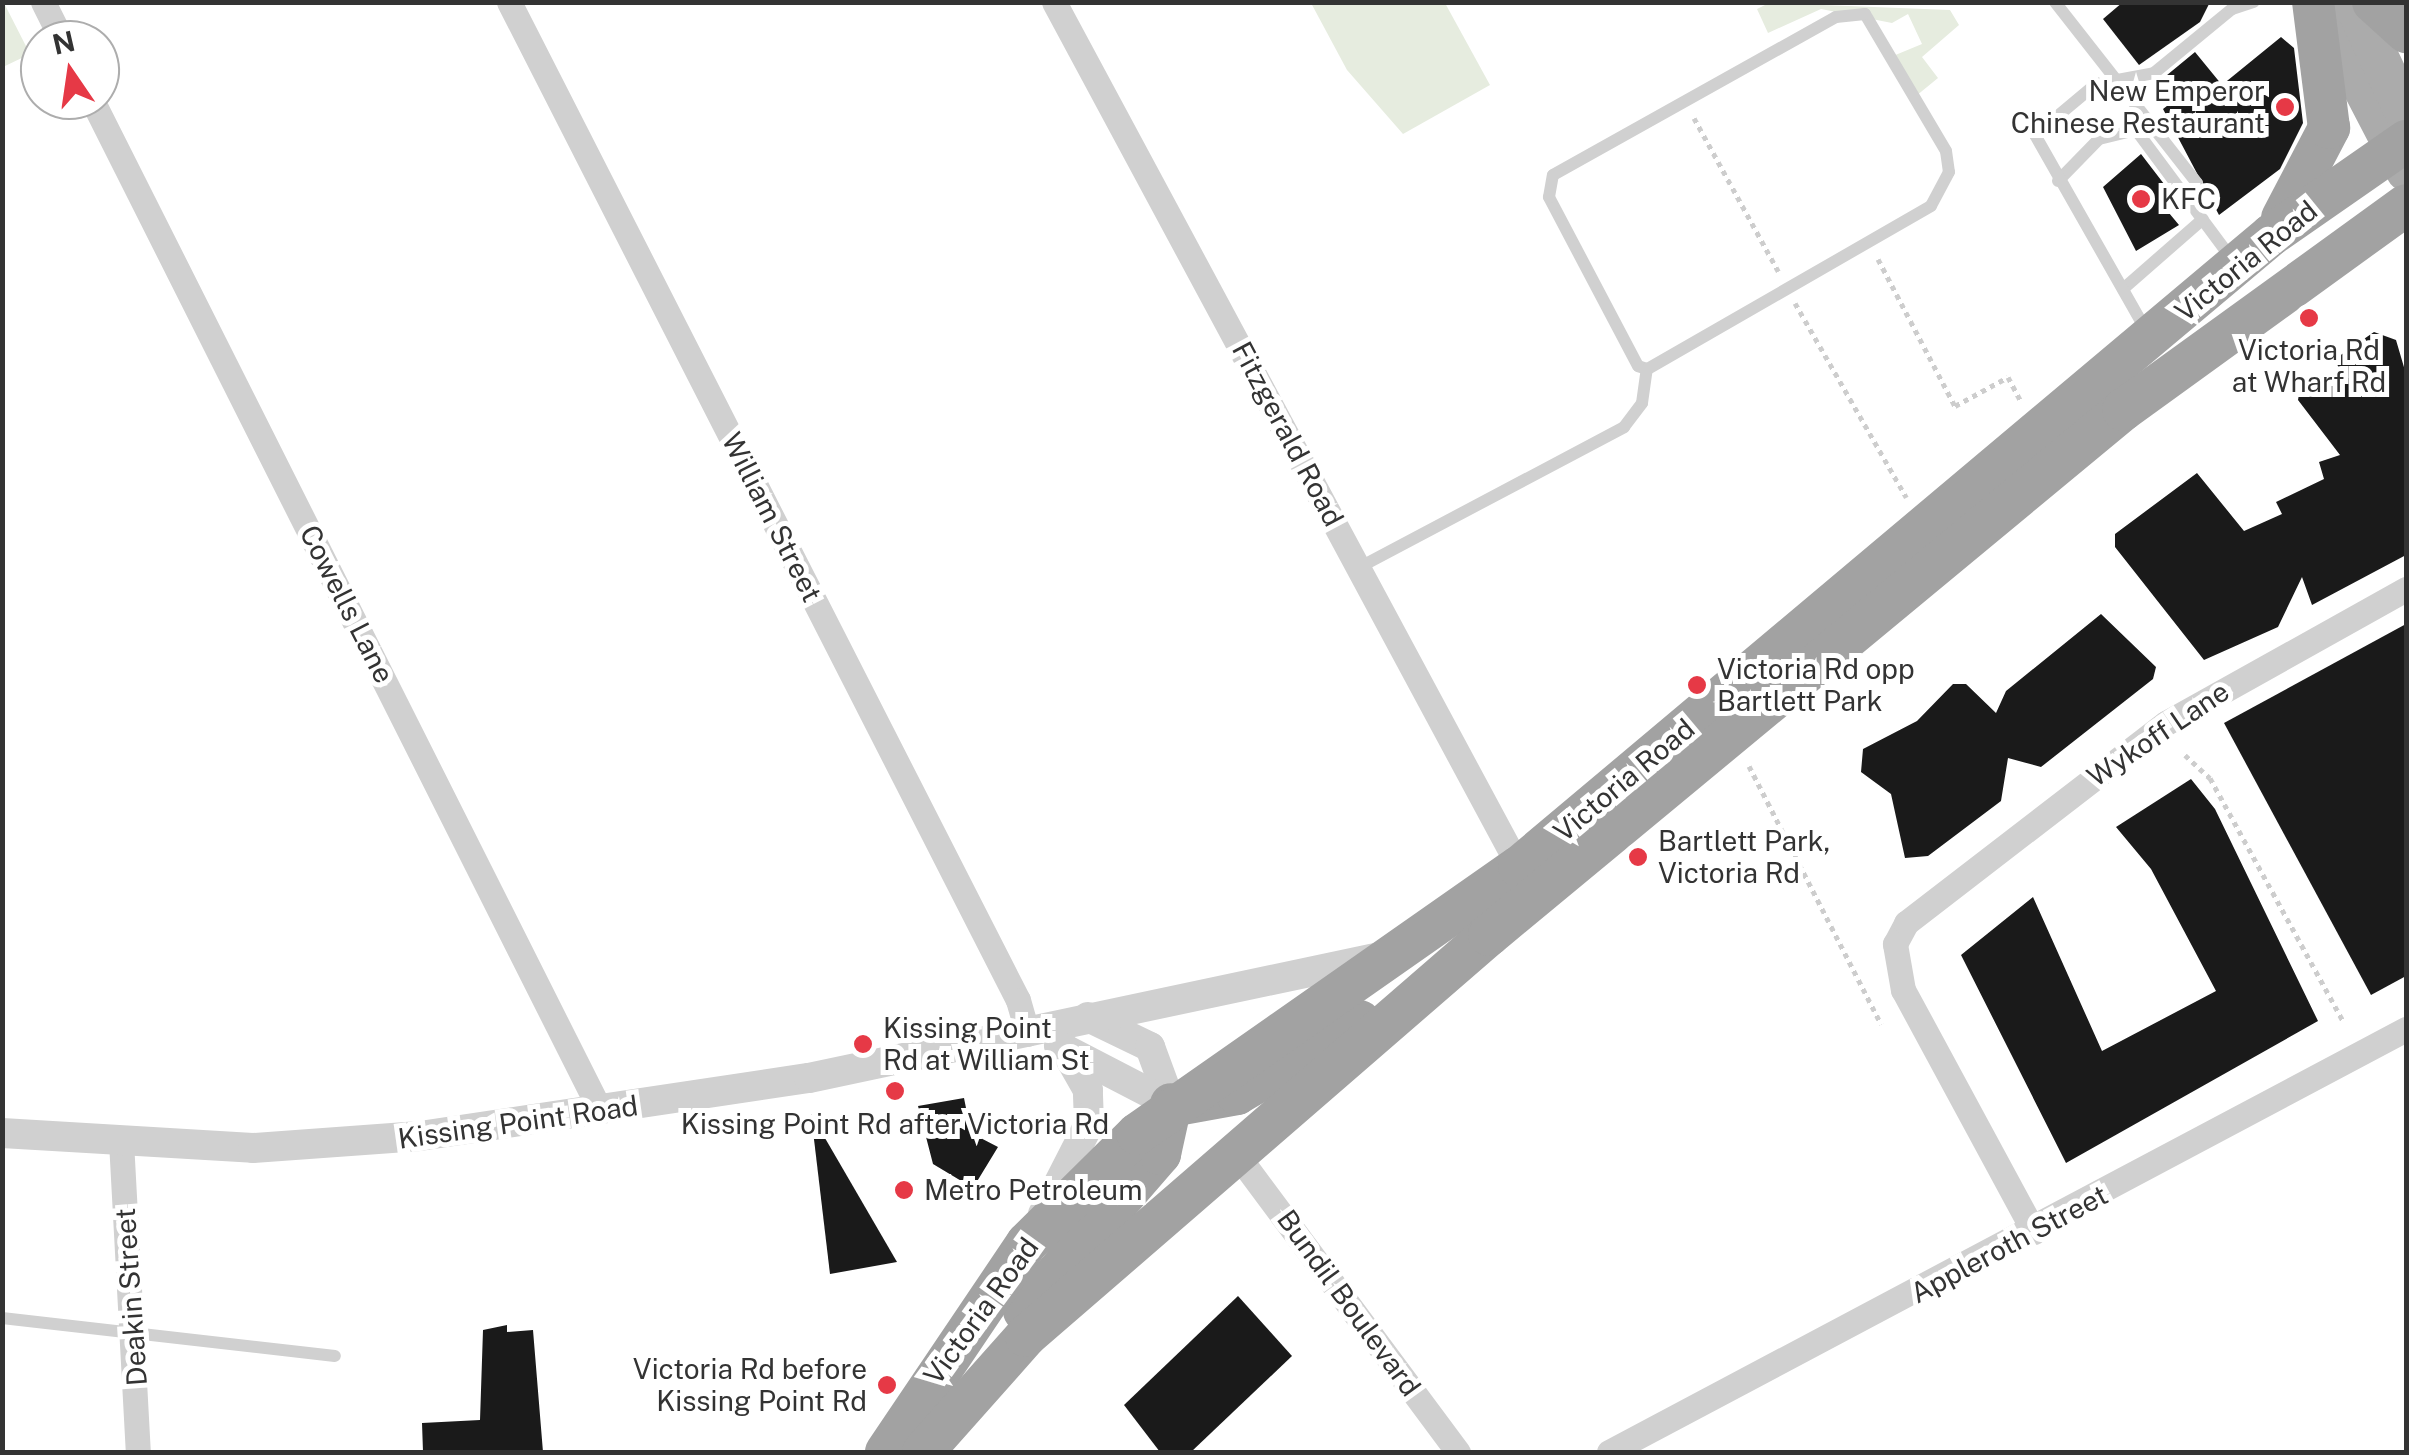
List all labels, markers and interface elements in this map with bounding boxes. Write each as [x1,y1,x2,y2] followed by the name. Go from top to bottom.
[20,20,120,120] north arrow
[49,24,78,61] text: N
[2011,74,2265,140] place label: New Emperor Chinese Restaurant
[2274,96,2296,118] marker: New Emperor Chinese Restaurant
[2161,182,2216,216] place label: KFC
[2130,188,2152,210] marker: KFC
[2168,193,2324,329] street label: Victoria Road
[2298,307,2320,329] marker: Victoria Rd at Wharf Rd
[2231,333,2387,399] place label: Victoria Rd at Wharf Rd
[1225,336,1351,532] street label: Fitzgerald Road
[715,427,829,607] street label: William Street
[293,519,401,689] street label: Cowells Lane
[1717,652,1915,718] place label: Victoria Rd opp Bartlett Park
[1686,674,1708,696] marker: Victoria Rd opp Bartlett Park
[2081,674,2235,794] street label: Wykoff Lane
[1547,711,1701,849] street label: Victoria Road
[1658,824,1830,890] place label: Bartlett Park, Victoria Rd
[1627,846,1649,868] marker: Bartlett Park, Victoria Rd
[883,1011,1090,1077] place label: Kissing Point Rd at William St
[852,1033,874,1055] marker: Kissing Point Rd at William St
[884,1080,906,1102] marker: Kissing Point Rd after Victoria Rd
[396,1089,640,1155] street label: Kissing Point Road
[681,1107,1109,1141] place label: Kissing Point Rd after Victoria Rd
[924,1173,1143,1207] place label: Metro Petroleum
[1905,1178,2113,1310] street label: Appleroth Street
[893,1179,915,1201] marker: Metro Petroleum
[1270,1203,1428,1403] street label: Bundil Boulevard
[108,1207,154,1387] street label: Deakin Street
[917,1231,1045,1391] street label: Victoria Road
[633,1352,867,1418] place label: Victoria Rd before Kissing Point Rd
[876,1374,898,1396] marker: Victoria Rd before Kissing Point Rd

